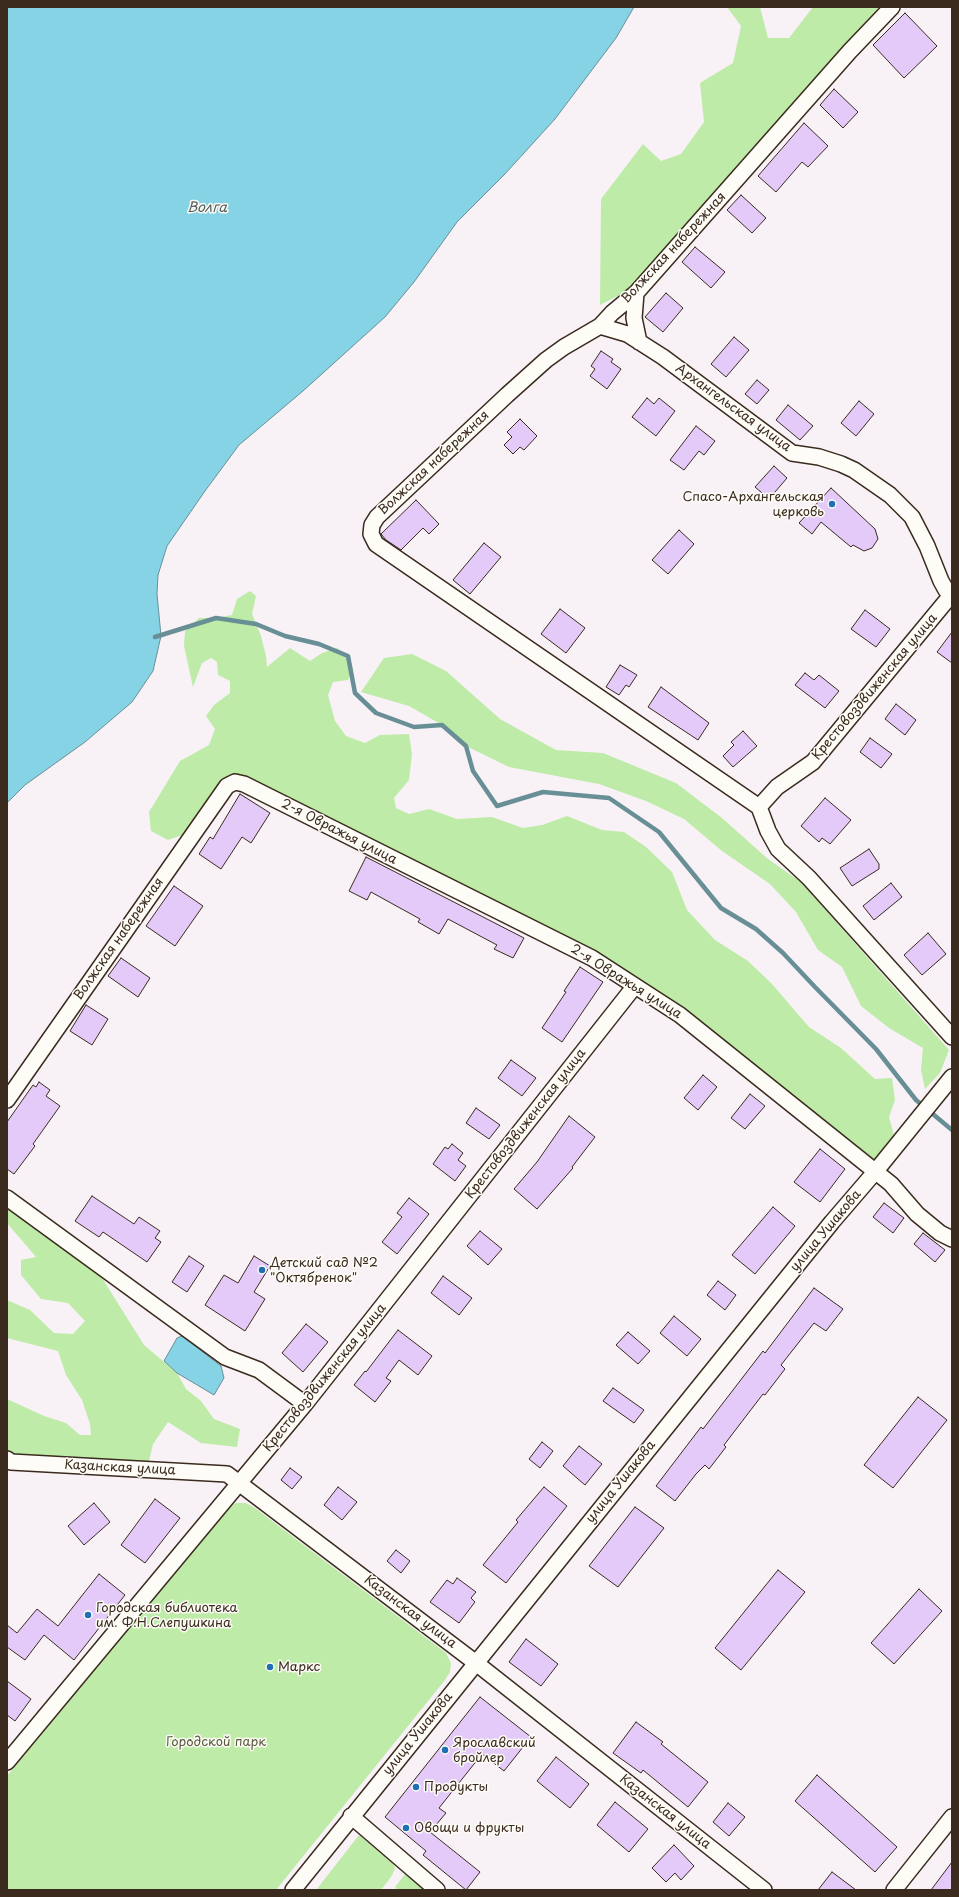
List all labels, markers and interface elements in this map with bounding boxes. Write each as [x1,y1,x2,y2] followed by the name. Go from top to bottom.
[619,189,729,307] street label: Волжская набережная
[187,200,227,216] water label: Волга
[672,361,794,455] street label: Архангельская улица
[375,408,493,518] street label: Волжская набережная
[683,489,824,520] place label: Спасо-Архангельская церковь
[827,499,837,509] marker: Спасо-Архангельская церковь
[809,611,941,763] street label: Крестовоздвиженская улица
[278,796,400,868] street label: 2-я Овражья улица
[71,875,167,1003] street label: Волжская набережная
[568,941,684,1023] street label: 2-я Овражья улица
[463,1046,589,1202] street label: Крестовоздвиженская улица
[787,1187,865,1275] street label: улица Ушакова
[270,1255,378,1286] place label: Детский сад №2 "Октябренок"
[257,1265,267,1275] marker: Детский сад №2 "Октябренок"
[260,1301,390,1455] street label: Крестовоздвиженская улица
[583,1438,659,1526] street label: улица Ушакова
[64,1457,176,1479] street label: Казанская улица
[361,1572,459,1652] street label: Казанская улица
[96,1600,238,1631] place label: Городская библиотека им. Ф.Н.Слепушкина
[83,1610,93,1620] marker: Городская библиотека им. Ф.Н.Слепушкина
[278,1659,320,1675] place label: Маркс
[265,1662,275,1672] marker: Маркс
[380,1690,456,1778] street label: улица Ушакова
[166,1734,266,1750] park label: Городской парк
[453,1735,536,1766] place label: Ярославский бройлер
[440,1745,450,1755] marker: Ярославский бройлер
[616,1772,714,1852] street label: Казанская улица
[424,1779,488,1795] place label: Продукты
[411,1782,421,1792] marker: Продукты
[414,1820,524,1836] place label: Овощи и фрукты
[401,1823,411,1833] marker: Овощи и фрукты

